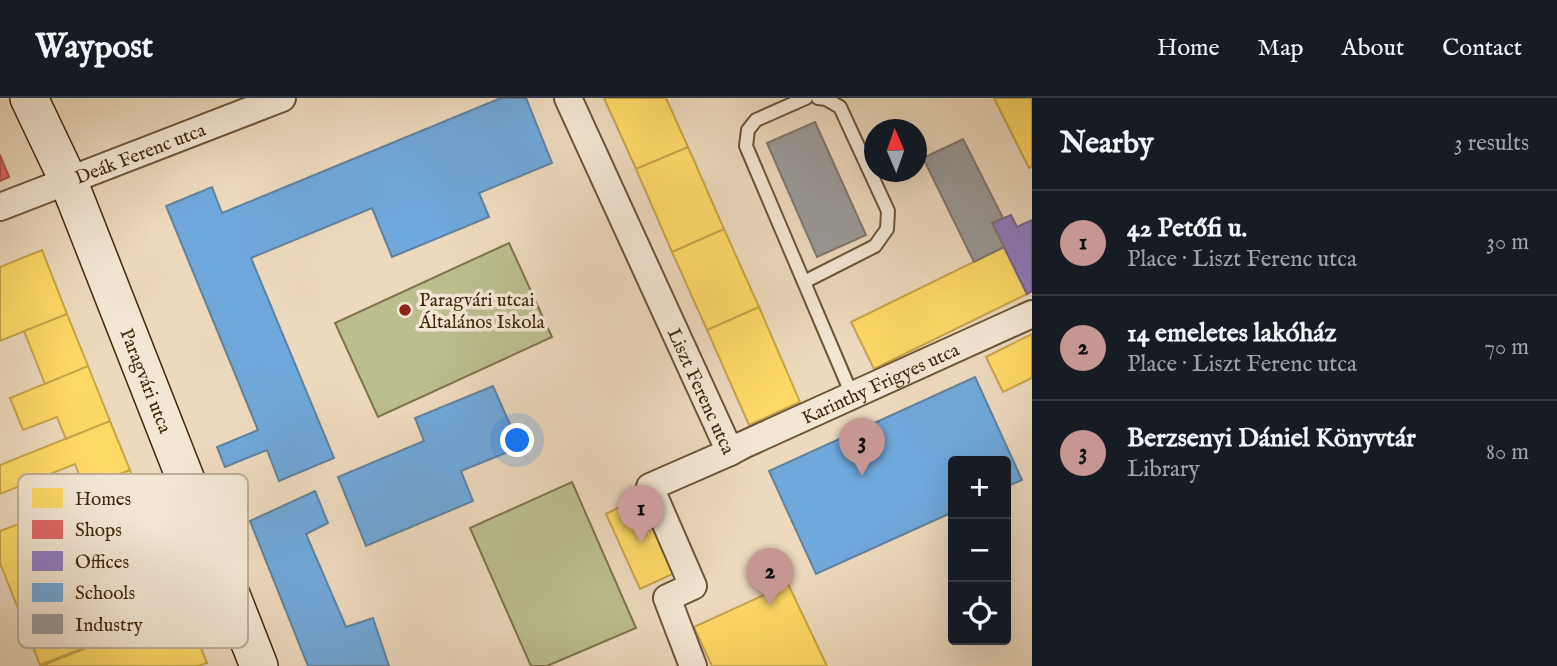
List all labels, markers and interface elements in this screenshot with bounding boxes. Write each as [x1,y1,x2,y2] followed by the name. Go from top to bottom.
[35,27,153,69] text: Waypost
[1157,33,1220,64] text: Home
[1258,33,1304,64] text: Map
[1342,33,1404,64] text: About
[1442,33,1522,64] text: Contact
[72,118,210,191] street label: Deák Ferenc utca
[864,119,927,182] north arrow
[1060,125,1153,163] text: Nearby
[1454,129,1529,158] text: 3 results
[1127,212,1247,245] text: 42 Petőfi u.
[1079,228,1087,257] text: 1
[1486,228,1529,257] text: 30 m
[1127,245,1357,274] text: Place · Liszt Ferenc utca
[418,289,546,335] place label: Paragvári utcai Általános Iskola
[397,302,413,318] marker: Paragvári utcai Általános Iskola
[1127,317,1337,350] text: 14 emeletes lakóház
[113,325,177,438] street label: Paragvári utca
[661,325,740,459] street label: Liszt Ferenc utca
[1078,333,1088,362] text: 2
[1484,333,1529,362] text: 70 m
[798,338,964,431] street label: Karinthy Frigyes utca
[1127,350,1357,379] text: Place · Liszt Ferenc utca
[839,418,885,476] pin: 3
[1127,422,1416,455] text: Berzsenyi Dániel Könyvtár
[500,423,534,457] your location
[1079,438,1087,467] text: 3
[1486,438,1529,467] text: 80 m
[1127,455,1200,484] text: Library
[948,456,1011,645] map controls
[948,456,1011,519] button: +
[18,474,248,648] legend
[618,485,664,543] pin: 1
[75,488,131,512] text: Homes
[75,519,122,543] text: Shops
[948,519,1011,582] button: −
[747,548,793,606] pin: 2
[75,551,129,575] text: Offices
[75,582,135,606] text: Schools
[948,582,1011,645] button: locate
[75,614,143,638] text: Industry

